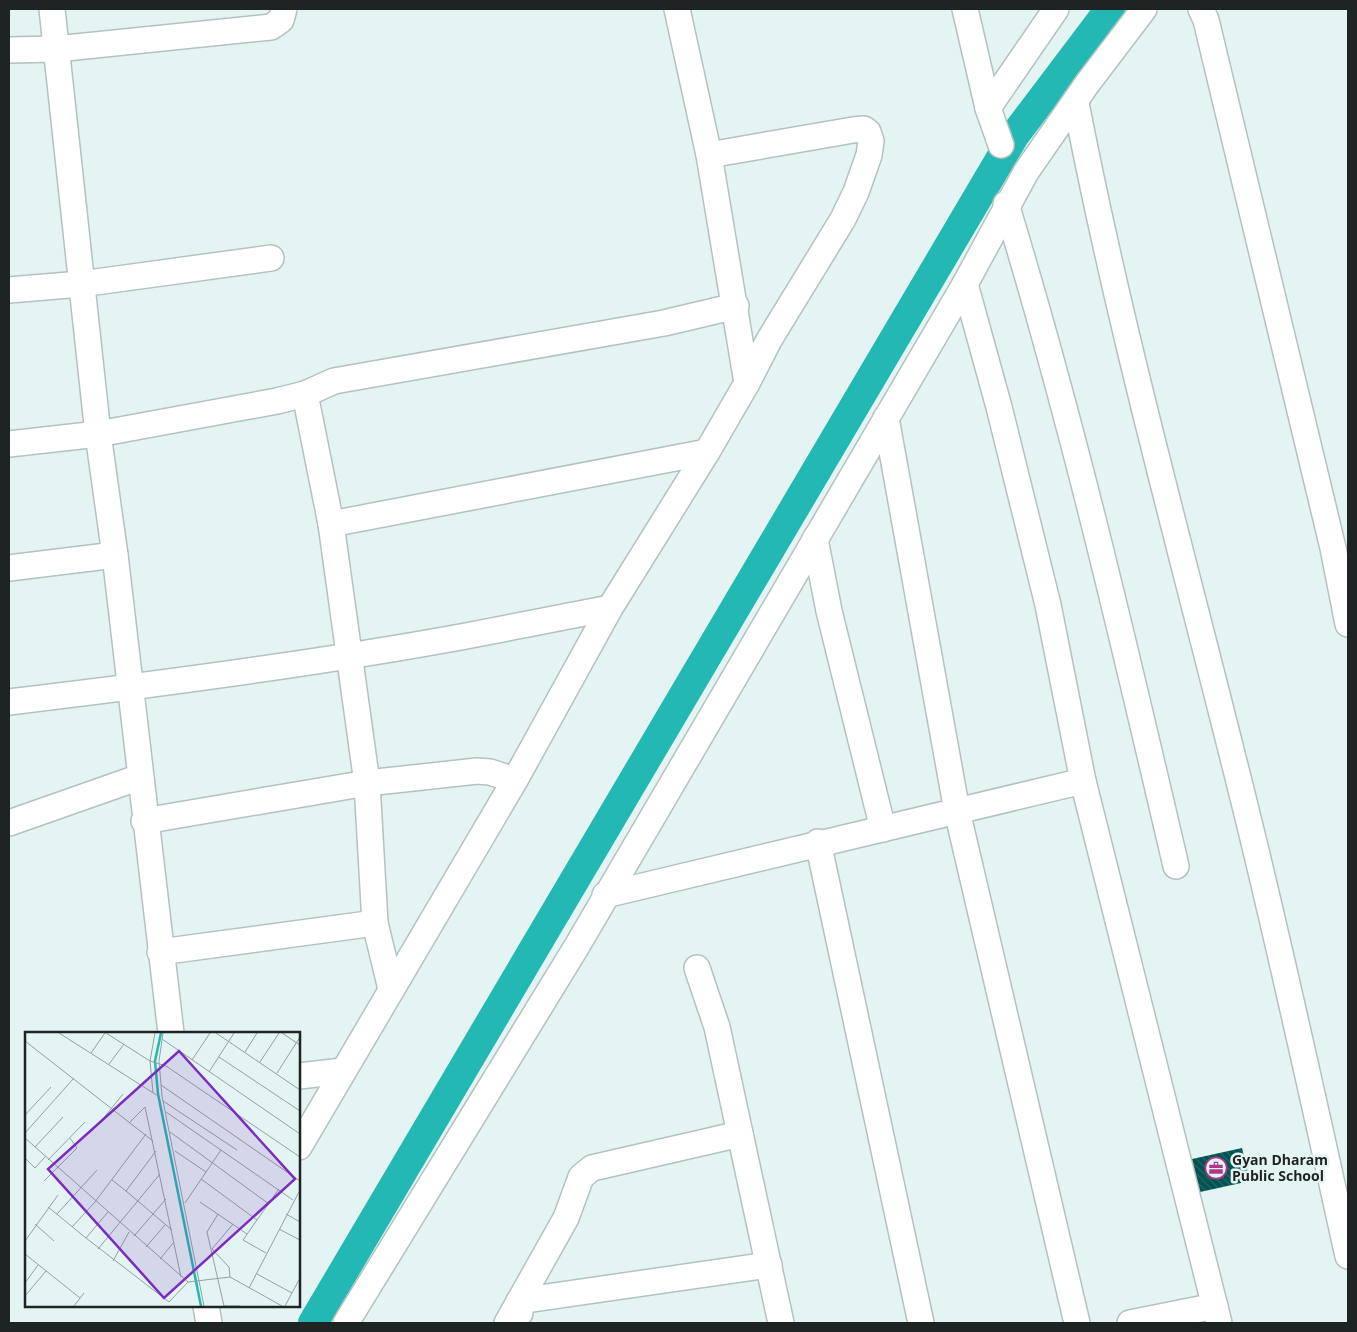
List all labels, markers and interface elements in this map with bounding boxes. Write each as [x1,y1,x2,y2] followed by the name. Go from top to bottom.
[25,1032,300,1307] inset map
[1232,1150,1328,1185] place label: Gyan Dharam Public School
[1204,1156,1228,1180] office icon: Gyan Dharam Public School

